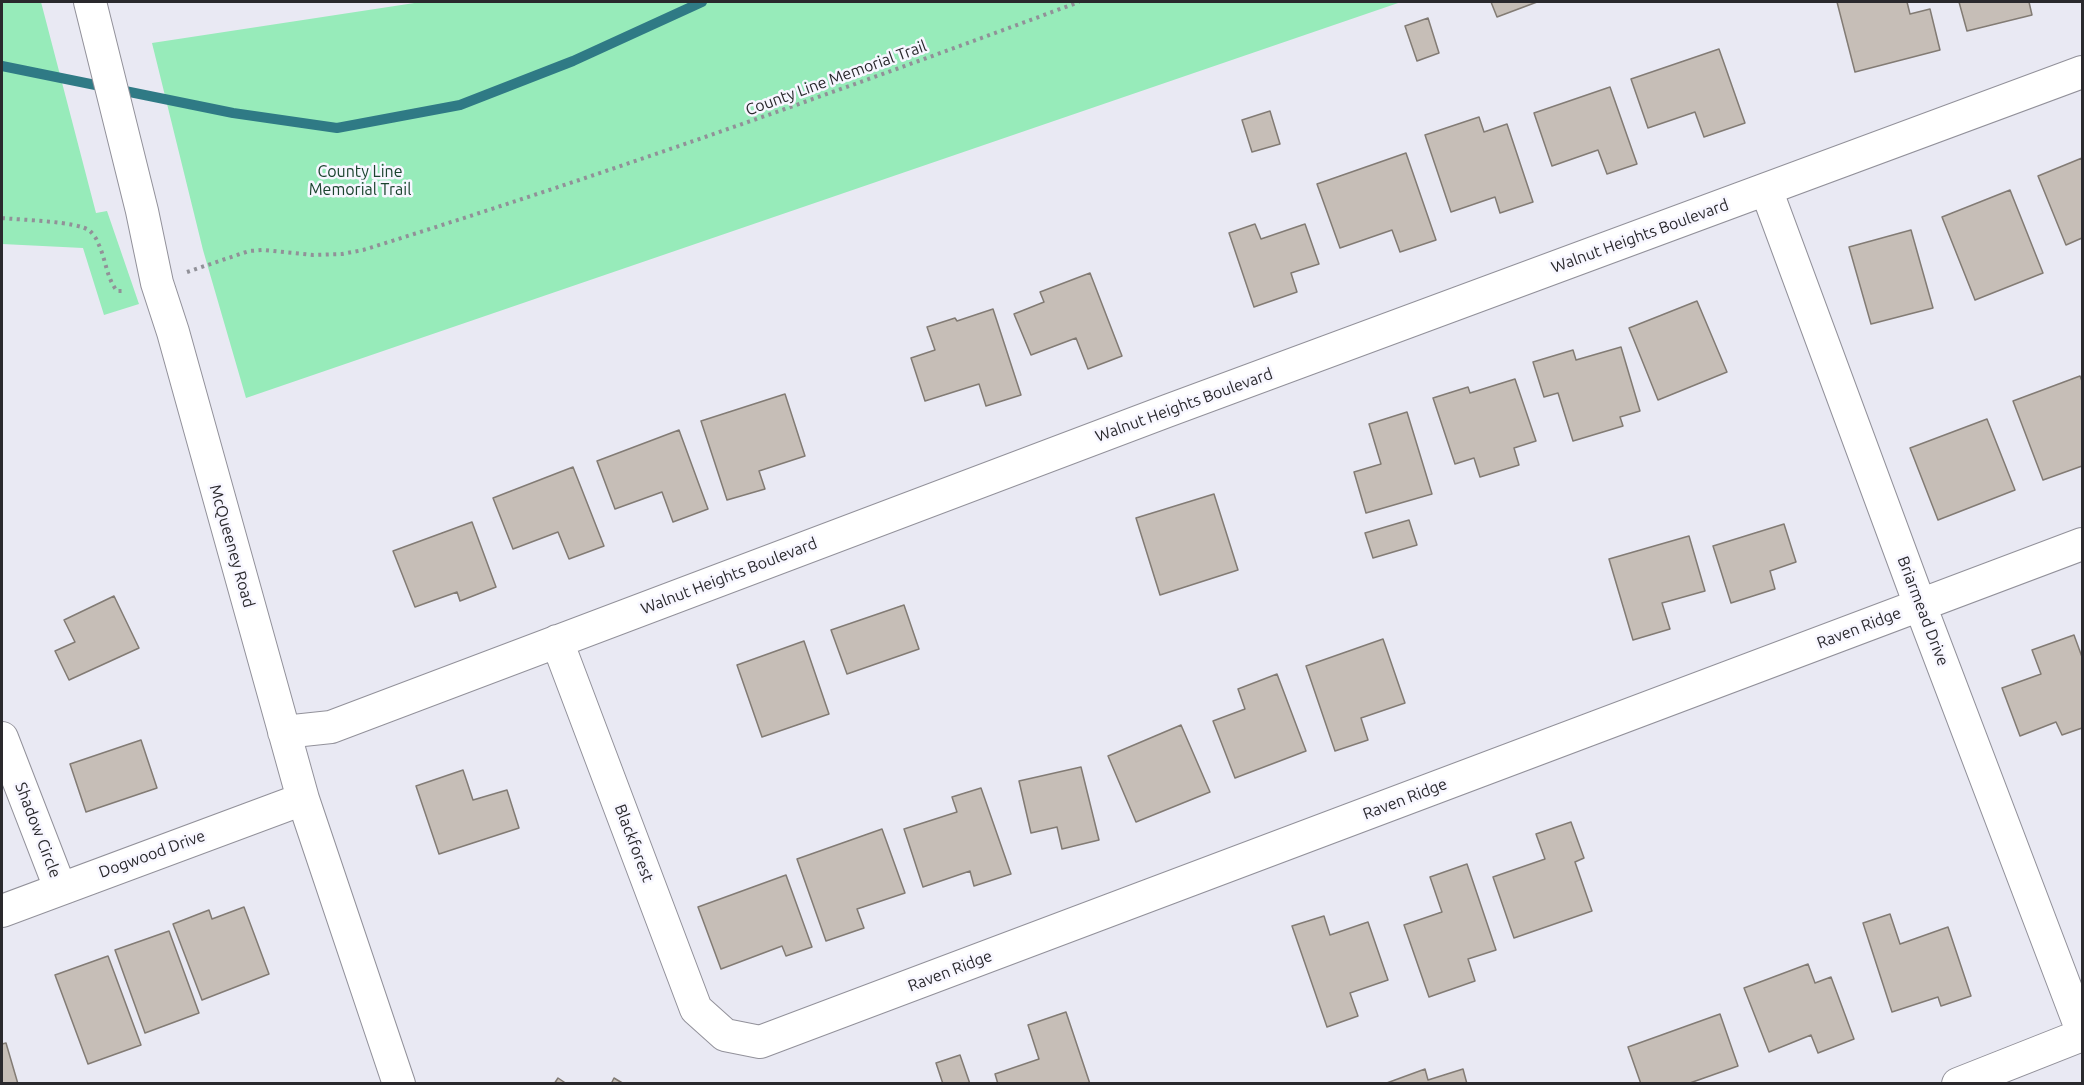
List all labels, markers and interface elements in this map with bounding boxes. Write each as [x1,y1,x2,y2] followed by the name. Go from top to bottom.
[743,36,929,120] street label: County Line Memorial Trail
[309,162,411,200] park label: County Line Memorial Trail
[1549,195,1731,277] street label: Walnut Heights Boulevard
[1093,364,1275,446] street label: Walnut Heights Boulevard
[205,482,259,610] street label: McQueeney Road
[638,533,820,619] street label: Walnut Heights Boulevard
[1893,553,1953,669] street label: Briarmead Drive
[1814,603,1904,653] street label: Raven Ridge
[1360,774,1450,824] street label: Raven Ridge
[11,780,65,880] street label: Shadow Circle
[610,801,658,885] street label: Blackforest
[96,826,208,882] street label: Dogwood Drive
[905,946,995,996] street label: Raven Ridge

